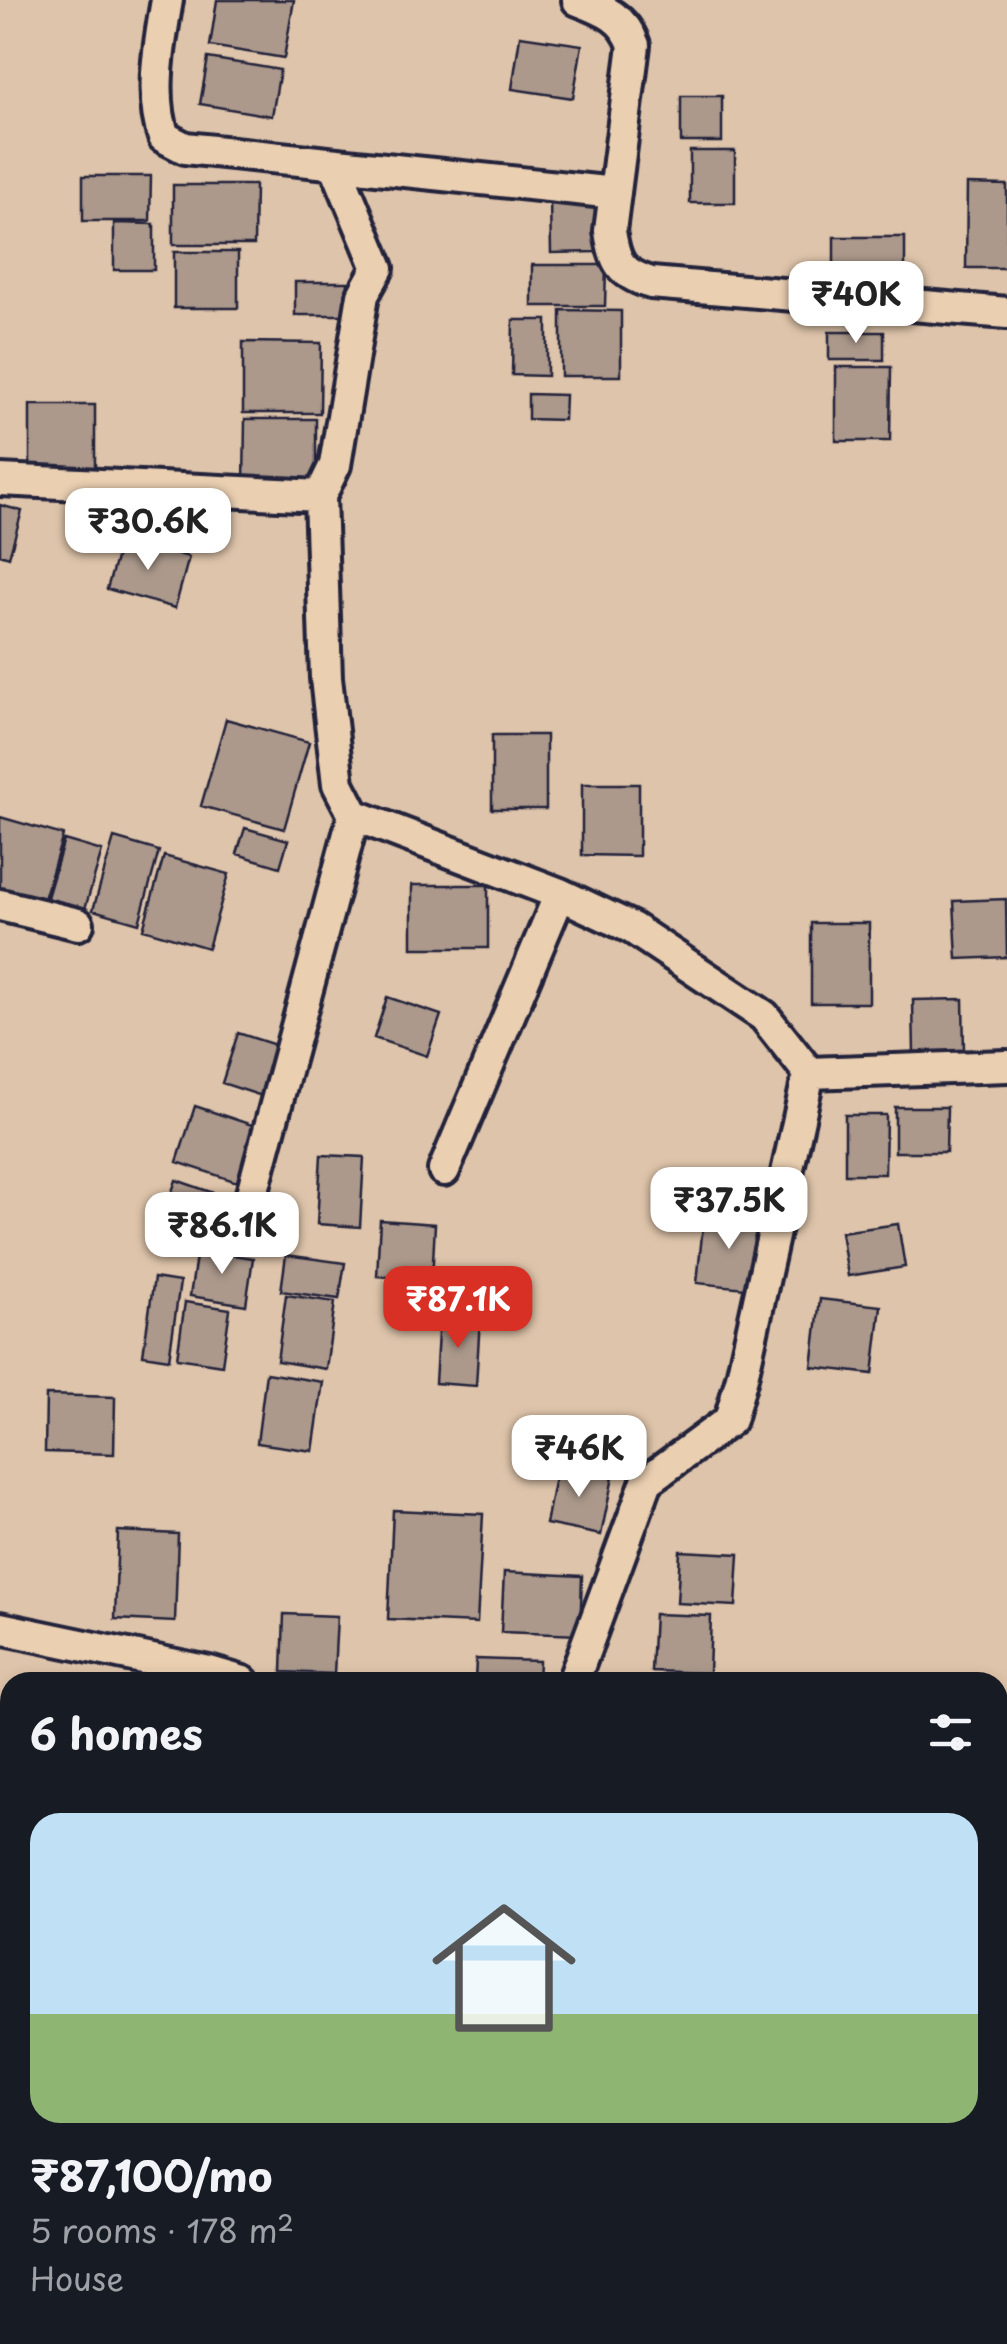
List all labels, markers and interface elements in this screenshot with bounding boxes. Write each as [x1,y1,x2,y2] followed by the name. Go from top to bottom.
[797,261,915,346] pin: ₹40K
[811,269,901,317] text: ₹40K
[67,488,229,573] pin: ₹30.6K
[87,496,209,544] text: ₹30.6K
[648,1167,810,1252] pin: ₹37.5K
[672,1175,786,1223] text: ₹37.5K
[141,1192,303,1277] pin: ₹86.1K
[167,1200,277,1248] text: ₹86.1K
[377,1266,539,1351] pin: ₹87.1K
[405,1274,511,1322] text: ₹87.1K
[520,1415,638,1500] pin: ₹46K
[534,1423,624,1471] text: ₹46K
[30,1701,203,1764] text: 6 homes
[923,1705,978,1760] icon: filters
[414,1878,594,2058] icon: home
[30,2143,272,2206] text: ₹87,100/mo
[30,2206,294,2254] text: 5 rooms · 178 m²
[30,2254,124,2302] text: House

